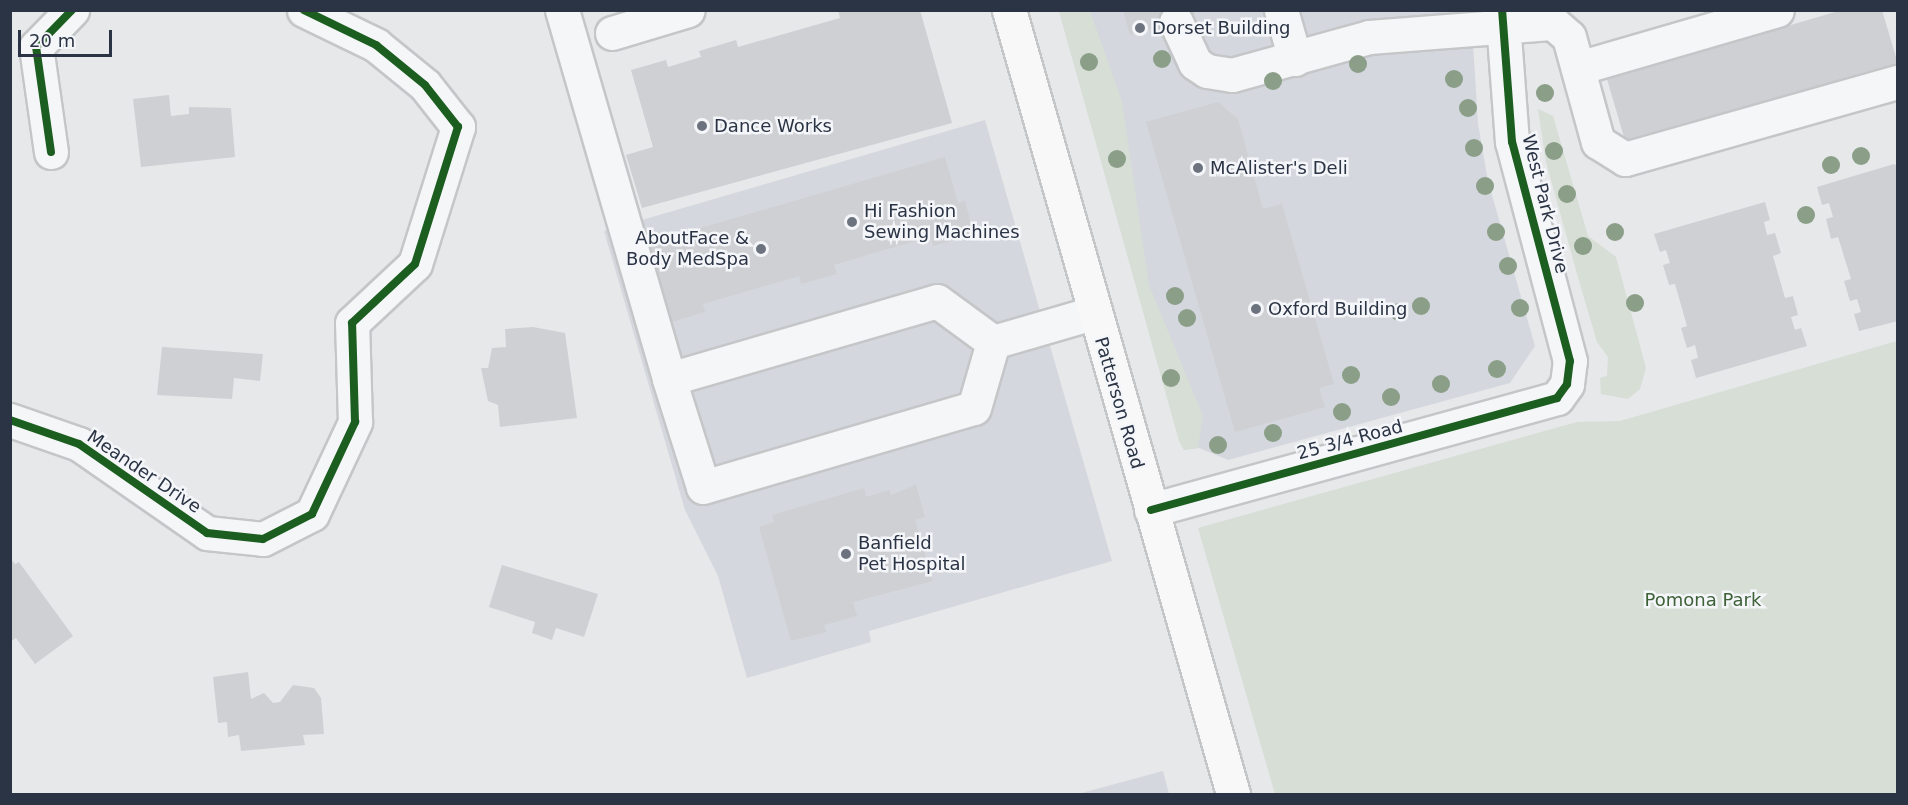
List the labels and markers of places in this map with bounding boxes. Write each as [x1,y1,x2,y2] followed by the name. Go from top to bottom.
[1152,17,1291,39] place label: Dorset Building
[1133,21,1147,35] marker: Dorset Building
[714,115,832,137] place label: Dance Works
[695,119,709,133] marker: Dance Works
[1210,157,1348,179] place label: McAlister's Deli
[1191,161,1205,175] marker: McAlister's Deli
[864,201,1020,244] place label: Hi Fashion Sewing Machines
[845,215,859,229] marker: Hi Fashion Sewing Machines
[626,228,749,270] place label: AboutFace & Body MedSpa
[754,242,768,256] marker: AboutFace & Body MedSpa
[1268,298,1407,320] place label: Oxford Building
[1249,302,1263,316] marker: Oxford Building
[858,533,966,576] place label: Banfield Pet Hospital
[839,547,853,561] marker: Banfield Pet Hospital

